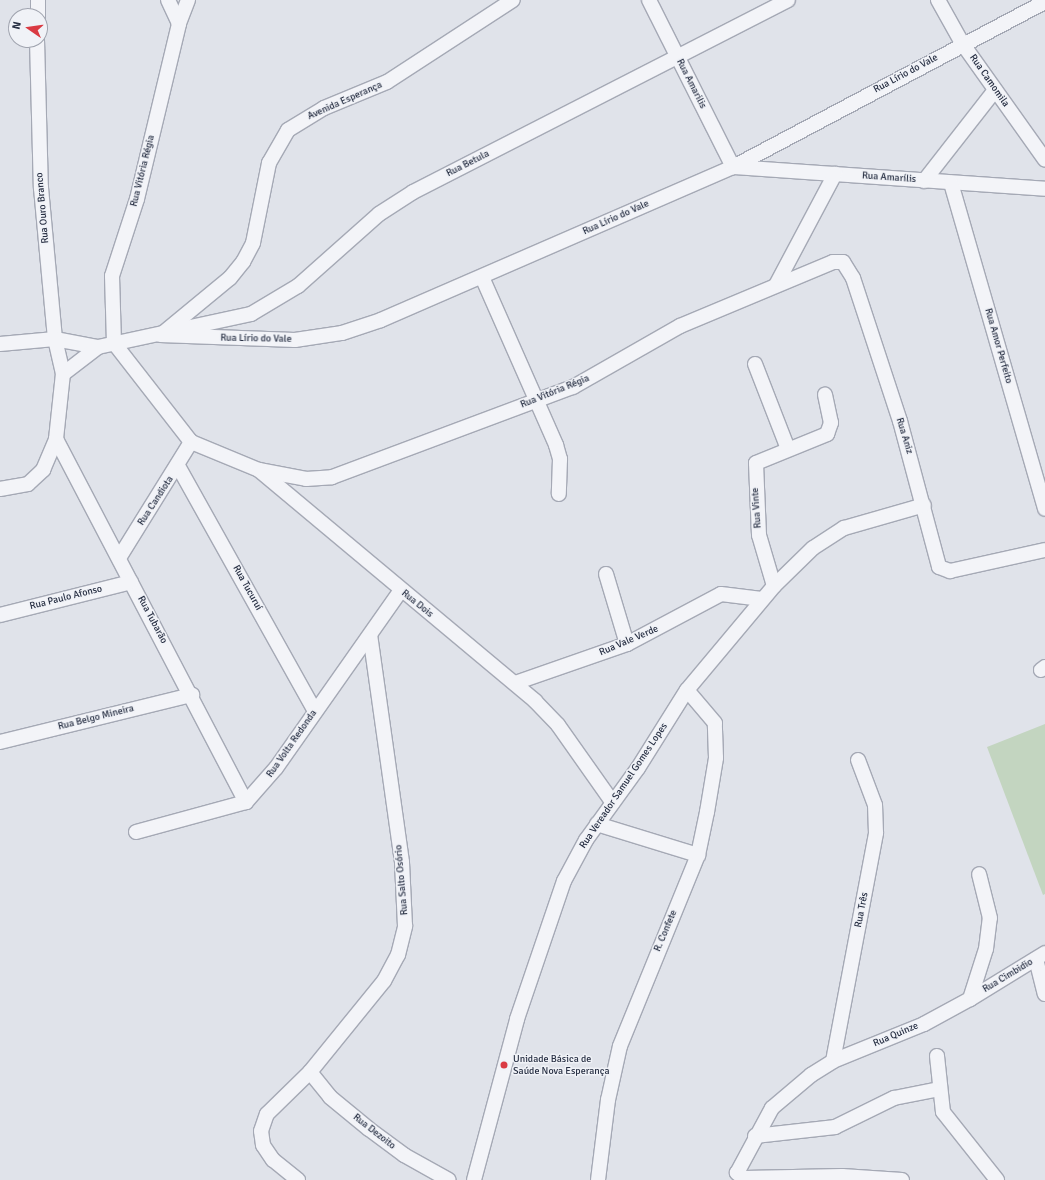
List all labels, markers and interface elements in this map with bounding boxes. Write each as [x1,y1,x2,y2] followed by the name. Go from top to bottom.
[8,8,48,48] north arrow
[10,20,24,31] text: N
[872,52,940,96] street label: Rua Lírio do Vale
[966,52,1012,110] street label: Rua Camomila
[673,57,709,111] street label: Rua Amarilis
[306,79,384,123] street label: Avenida Esperança
[128,134,158,208] street label: Rua Vitória Régia
[445,148,491,180] street label: Rua Betula
[862,170,916,186] street label: Rua Amarílis
[34,172,52,244] street label: Rua Ouro Branco
[581,198,651,238] street label: Rua Lírio do Vale
[982,307,1014,385] street label: Rua Amor Perfeito
[220,332,292,346] street label: Rua Lírio do Vale
[519,373,591,411] street label: Rua Vitória Régia
[893,416,915,456] street label: Rua Aniz
[136,474,176,528] street label: Rua Candiota
[750,487,764,529] street label: Rua Vinte
[230,563,264,613] street label: Rua Tucuruí
[29,583,103,613] street label: Rua Paulo Afonso
[399,588,435,620] street label: Rua Dois
[134,594,170,646] street label: Rua Tubarão
[598,623,660,659] street label: Rua Vale Verde
[57,703,135,733] street label: Rua Belgo Mineira
[264,708,320,780] street label: Rua Volta Redonda
[577,721,671,851] street label: Rua Vereador Samuel Gomes Lopes
[393,844,411,916] street label: Rua Salto Osório
[853,891,871,929] street label: Rua Três
[652,908,680,954] street label: R. Confete
[981,956,1035,996] street label: Rua Cimbidio
[872,1020,920,1050] street label: Rua Quinze
[513,1053,610,1076] place label: Unidade Básica de Saúde Nova Esperança
[498,1059,510,1071] marker: Unidade Básica de Saúde Nova Esperança
[350,1112,398,1152] street label: Rua Dezoito

